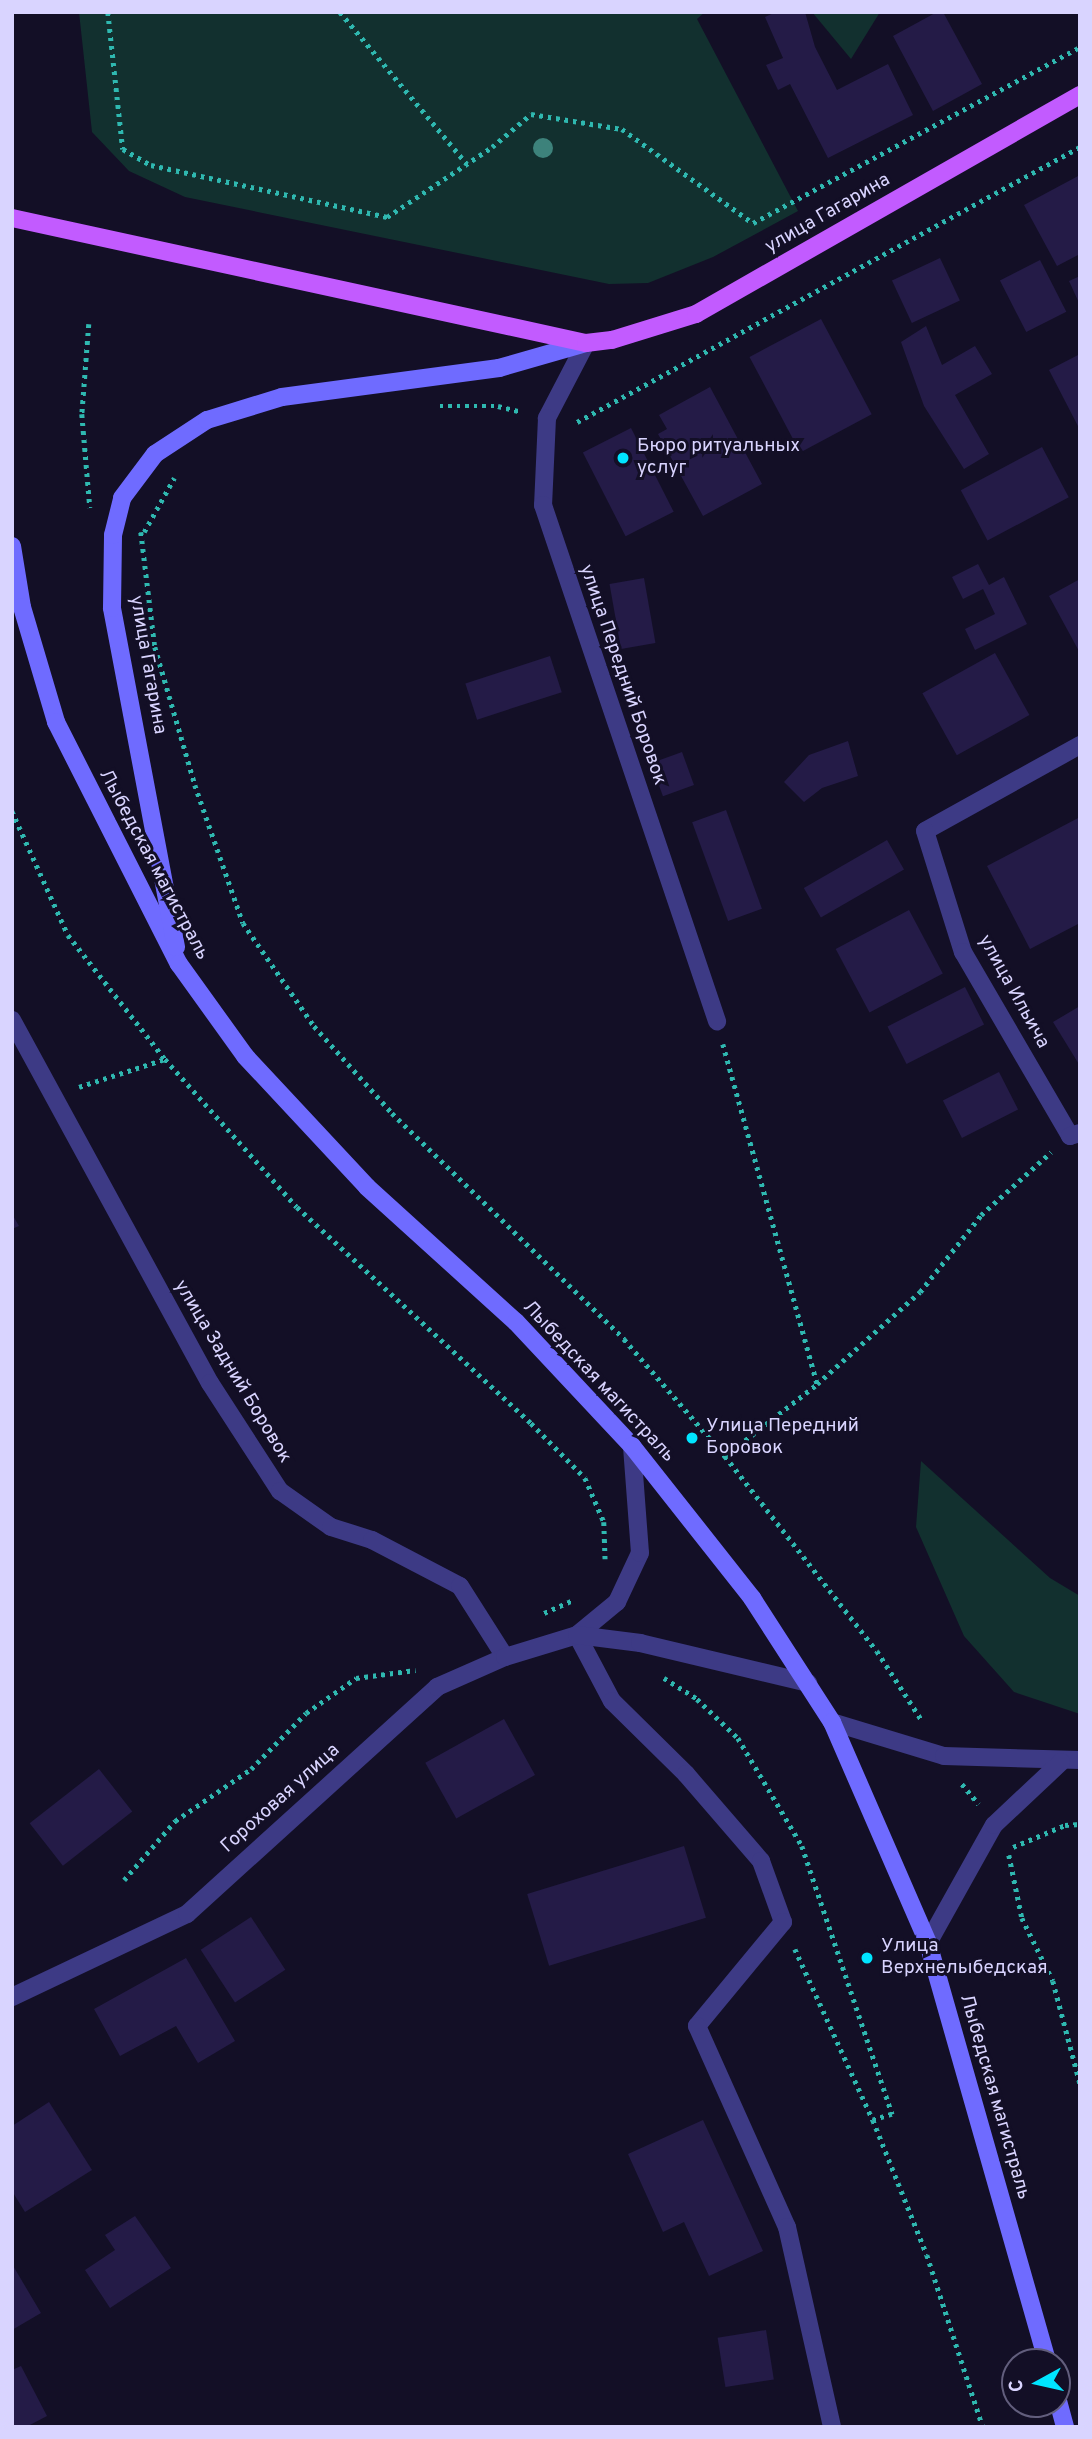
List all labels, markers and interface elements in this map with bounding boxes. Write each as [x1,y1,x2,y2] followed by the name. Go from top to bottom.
[761,169,895,259] street label: улица Гагарина
[637,436,800,480] place label: Бюро ритуальных услуг
[615,450,631,466] marker: Бюро ритуальных услуг
[573,562,671,788] street label: улица Передний Боровок
[124,594,170,736] street label: улица Гагарина
[93,766,213,964] street label: Лыбедская магистраль
[972,931,1054,1053] street label: улица Ильича
[168,1276,296,1468] street label: улица Задний Боровок
[517,1296,679,1468] street label: Лыбедская магистраль
[706,1416,859,1460] place label: Улица Передний Боровок
[684,1430,700,1446] marker: Улица Передний Боровок
[217,1740,345,1858] street label: Гороховая улица
[881,1936,1048,1980] place label: Улица Верхнелыбедская
[859,1950,875,1966] marker: Улица Верхнелыбедская
[954,1992,1034,2202] street label: Лыбедская магистраль
[1001,2348,1071,2418] north arrow
[1004,2378,1030,2393] text: С

